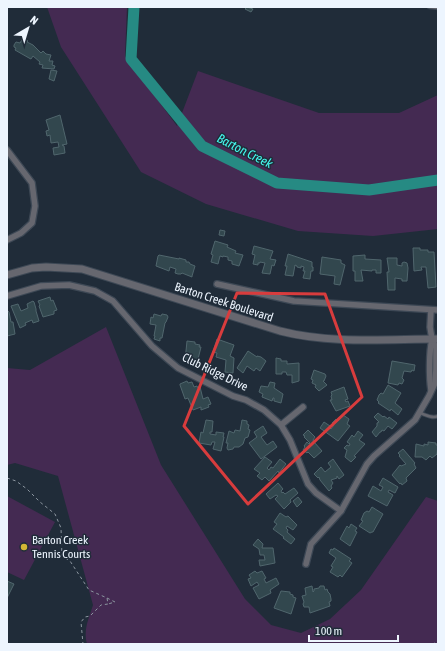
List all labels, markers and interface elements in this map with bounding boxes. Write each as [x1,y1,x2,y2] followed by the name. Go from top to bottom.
[8,8,48,48] north arrow
[28,13,40,27] text: N
[215,131,276,171] water label: Barton Creek
[173,279,275,325] street label: Barton Creek Boulevard
[180,350,250,394] street label: Club Ridge Drive
[32,533,90,561] place label: Barton Creek Tennis Courts
[19,542,29,552] marker: Barton Creek Tennis Courts
[309,617,398,643] scale bar
[315,624,342,638] text: 100 m

